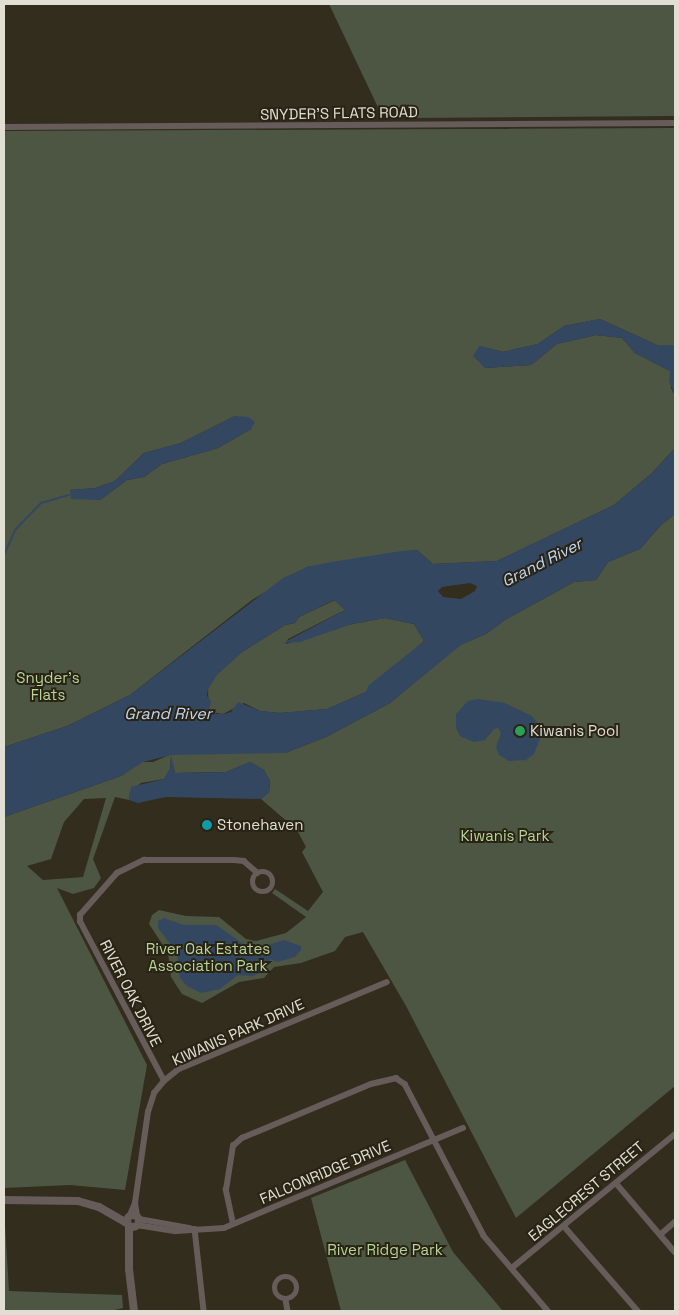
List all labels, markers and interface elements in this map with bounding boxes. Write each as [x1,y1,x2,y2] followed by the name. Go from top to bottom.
[260,103,418,123] street label: SNYDER'S FLATS ROAD
[499,535,585,591] water label: Grand River
[16,668,80,703] park label: Snyder's Flats
[124,704,212,724] water label: Grand River
[530,722,619,740] place label: Kiwanis Pool
[514,725,526,737] marker: Kiwanis Pool
[217,816,303,834] place label: Stonehaven
[201,819,213,831] marker: Stonehaven
[460,827,550,845] park label: Kiwanis Park
[96,937,166,1049] street label: RIVER OAK DRIVE
[146,939,270,974] park label: River Oak Estates Association Park
[169,995,307,1069] street label: KIWANIS PARK DRIVE
[257,1136,393,1208] street label: FALCONRIDGE DRIVE
[524,1137,648,1245] street label: EAGLECREST STREET
[327,1241,443,1259] park label: River Ridge Park

